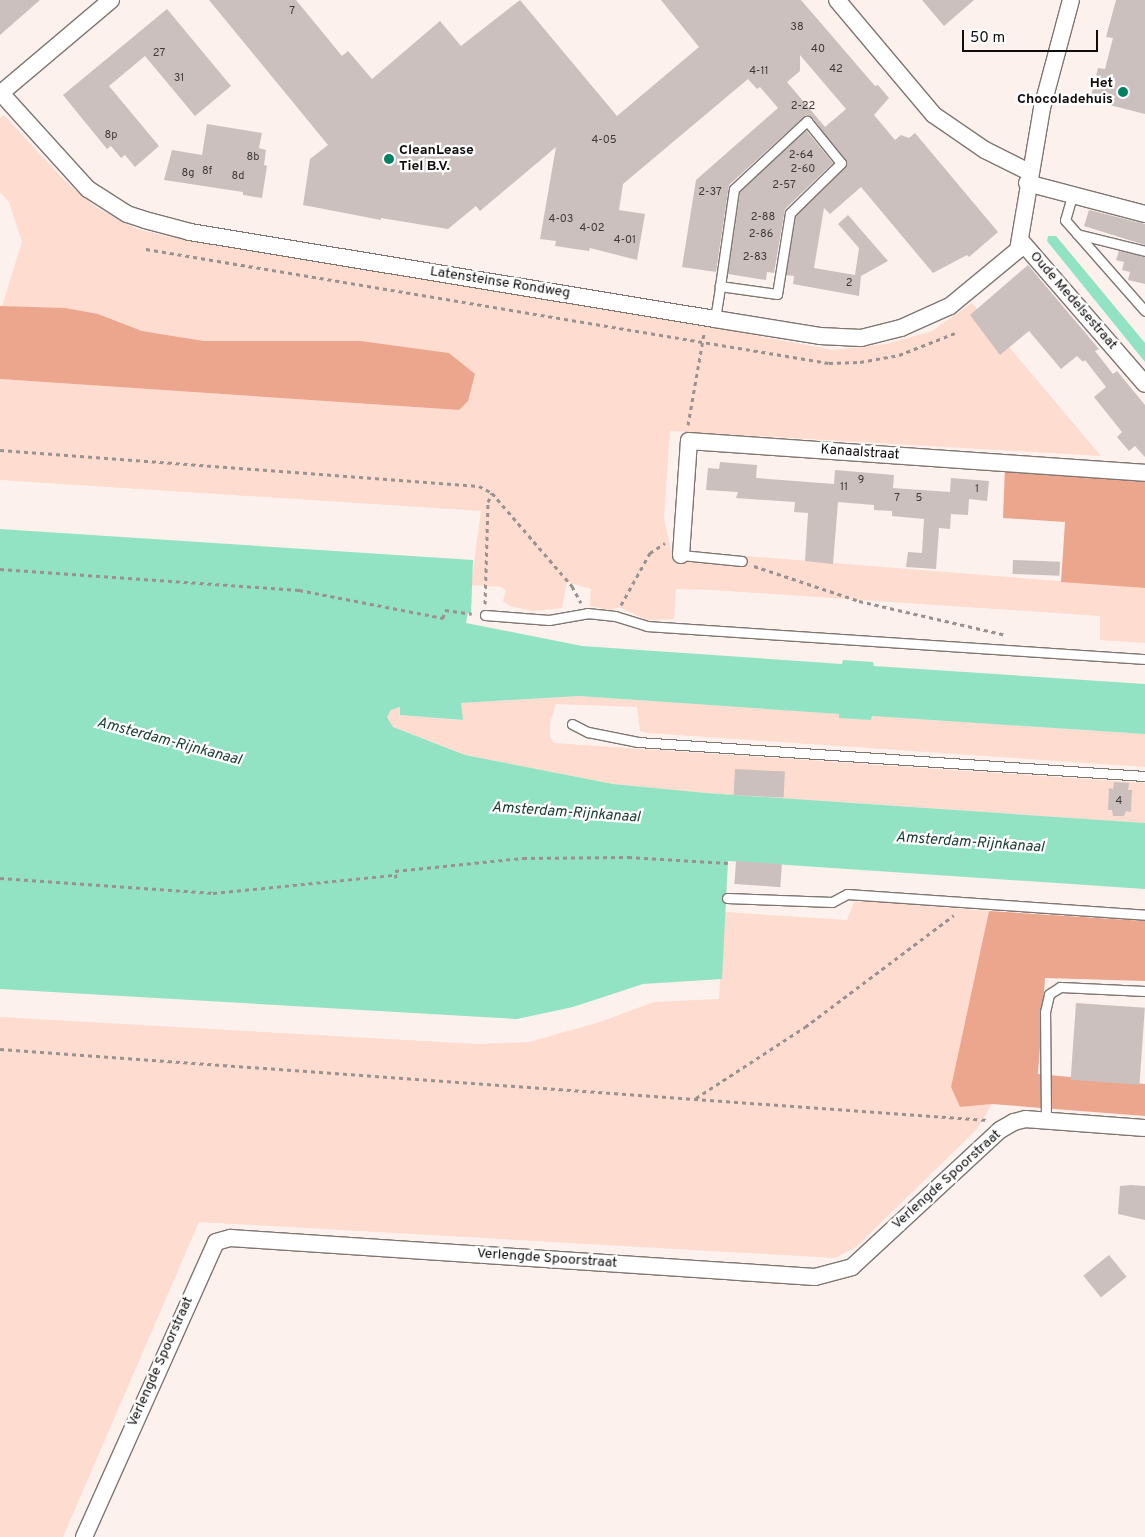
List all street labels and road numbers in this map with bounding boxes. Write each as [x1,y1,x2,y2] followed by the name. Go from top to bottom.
[1026,248,1120,354] street label: Oude Medelsestraat
[429,264,571,302] street label: Latensteinse Rondweg
[820,442,900,464] street label: Kanaalstraat
[889,1127,1005,1233] street label: Verlengde Spoorstraat
[476,1246,618,1272] street label: Verlengde Spoorstraat
[125,1294,197,1430] street label: Verlengde Spoorstraat

